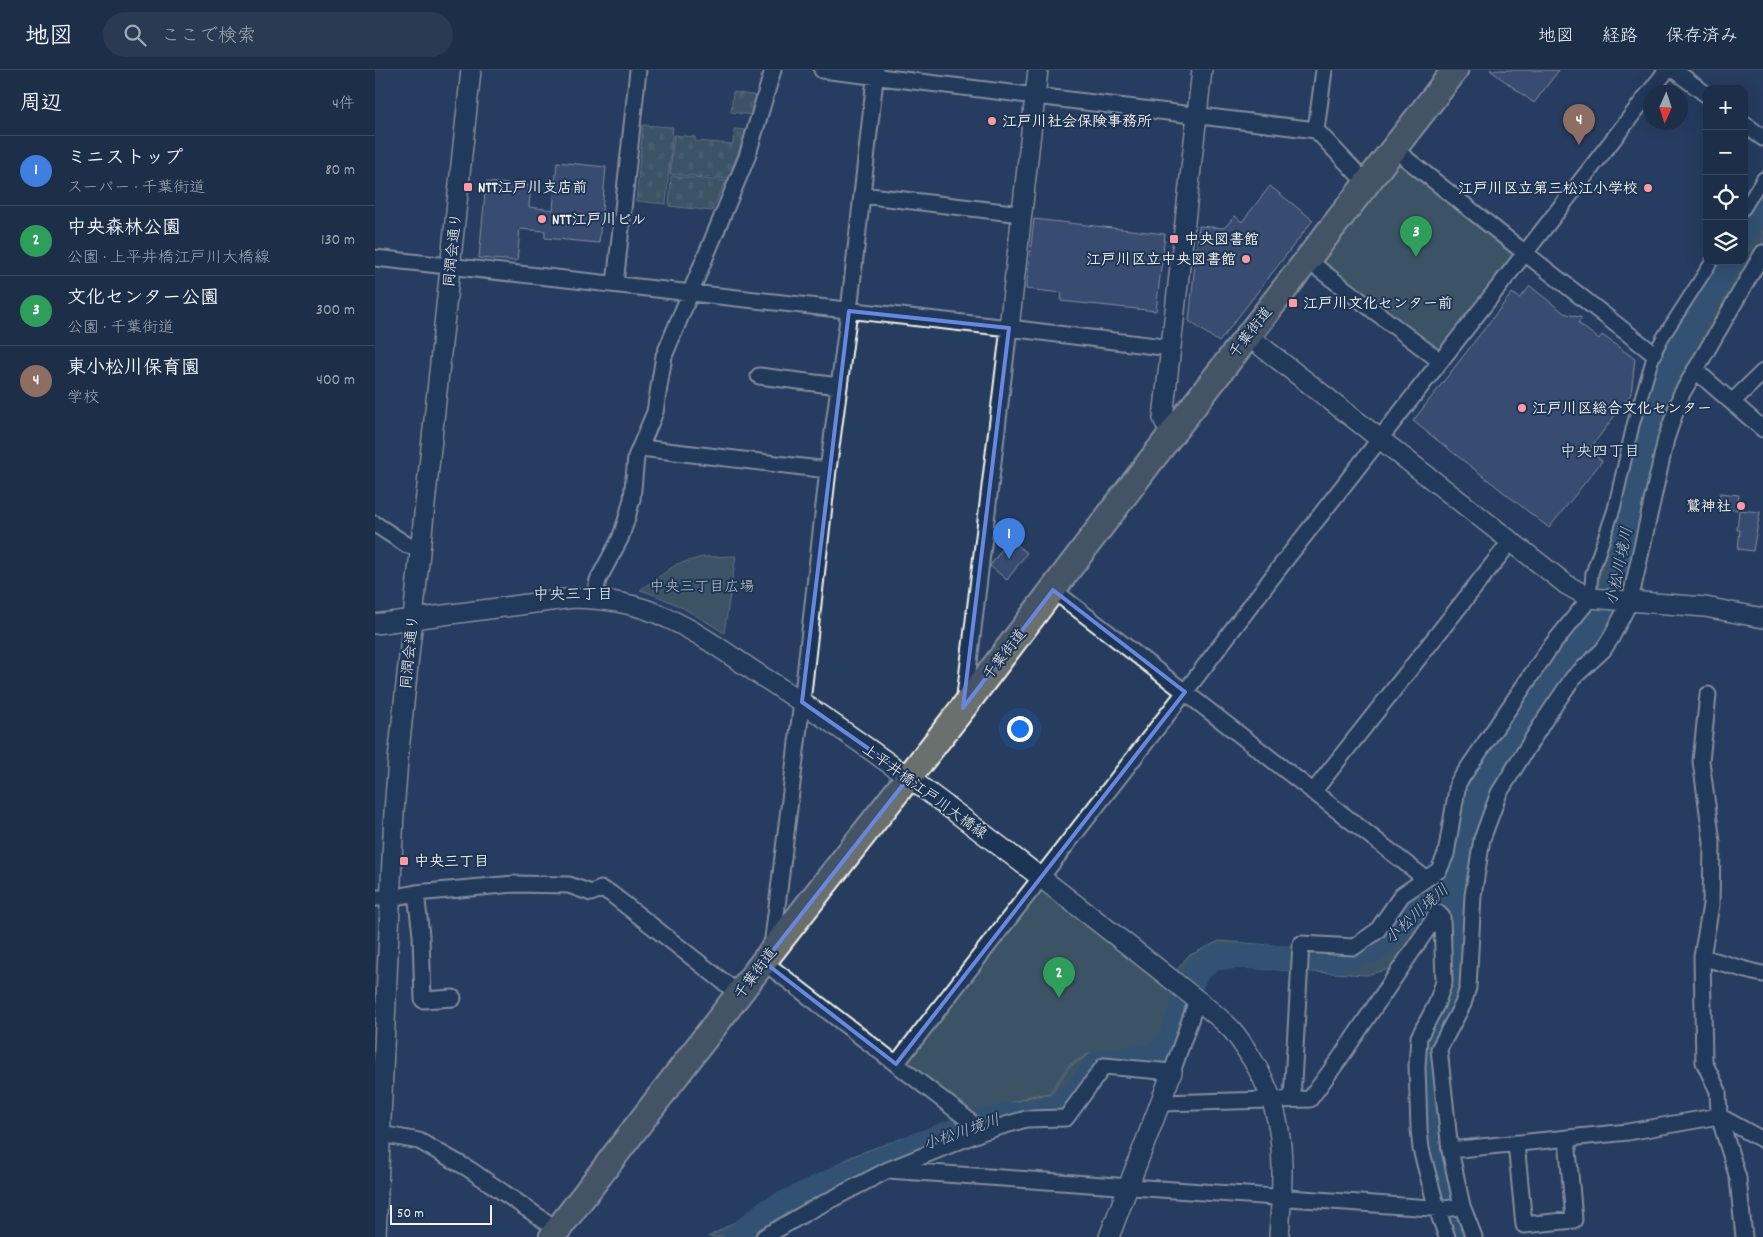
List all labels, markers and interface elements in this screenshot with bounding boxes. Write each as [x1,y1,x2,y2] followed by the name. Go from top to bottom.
[103,12,453,57] search box
[25,21,73,55] text: 地図
[121,21,149,49] icon: search
[161,24,256,51] text: ここで検索
[1538,25,1574,50] text: 地図
[1602,25,1638,50] text: 経路
[1666,25,1738,50] text: 保存済み
[1643,85,1688,130] north arrow
[1703,85,1748,265] map controls
[1703,85,1748,130] button: +
[20,90,62,120] text: 周辺
[332,93,355,116] text: 4件
[1563,104,1595,145] pin: 4
[1002,112,1152,134] place label: 江戸川社会保険事務所
[986,115,998,127] marker: 江戸川社会保険事務所
[1703,130,1748,175] button: −
[67,146,183,173] text: ミニストップ
[34,159,38,182] text: 1
[325,159,355,182] text: 80 m
[1703,175,1748,220] button: locate
[67,177,205,200] text: スーパー · 千葉街道
[478,178,587,200] place label: NTT江戸川支店前
[1458,179,1638,201] place label: 江戸川区立第三松江小学校
[462,181,474,193] marker: NTT江戸川支店前
[1642,182,1654,194] marker: 江戸川区立第三松江小学校
[552,210,646,232] place label: NTT江戸川ビル
[439,212,469,289] street label: 同潤会通り
[536,213,548,225] marker: NTT江戸川ビル
[67,216,181,243] text: 中央森林公園
[1400,216,1432,257] pin: 3
[1703,220,1748,265] button: layers
[33,229,40,252] text: 2
[321,229,355,252] text: 130 m
[1184,230,1259,252] place label: 中央図書館
[1168,233,1180,245] marker: 中央図書館
[67,247,270,270] text: 公園 · 上平井橋江戸川大橋線
[1086,250,1236,272] place label: 江戸川区立中央図書館
[1240,253,1252,265] marker: 江戸川区立中央図書館
[67,286,219,313] text: 文化センター公園
[1303,294,1453,316] place label: 江戸川文化センター前
[1287,297,1299,309] marker: 江戸川文化センター前
[32,299,40,322] text: 3
[316,299,355,322] text: 300 m
[1224,303,1279,364] street label: 千葉街道
[67,317,174,340] text: 公園 · 千葉街道
[67,356,200,383] text: 東小松川保育園
[33,369,39,392] text: 4
[316,369,355,392] text: 400 m
[67,387,99,410] text: 学校
[1532,399,1712,421] place label: 江戸川区総合文化センター
[1516,402,1528,414] marker: 江戸川区総合文化センター
[1560,441,1640,464] district label: 中央四丁目
[1686,497,1731,519] place label: 鷲神社
[1735,500,1747,512] marker: 鷲神社
[993,518,1025,559] pin: 1
[1601,525,1640,608] water label: 小松川境川
[649,577,755,599] park label: 中央三丁目広場
[533,584,613,607] district label: 中央三丁目
[396,614,426,691] street label: 同潤会通り
[978,625,1033,686] street label: 千葉街道
[1007,716,1033,742] your location
[857,740,991,846] street label: 上平井橋江戸川大橋線
[414,852,489,874] place label: 中央三丁目
[398,855,410,867] marker: 中央三丁目
[1380,880,1455,950] water label: 小松川境川
[730,944,783,1005] street label: 千葉街道
[1043,957,1075,998] pin: 2
[920,1109,1003,1157] water label: 小松川境川
[390,1202,493,1225] scale bar
[397,1204,424,1224] text: 50 m

